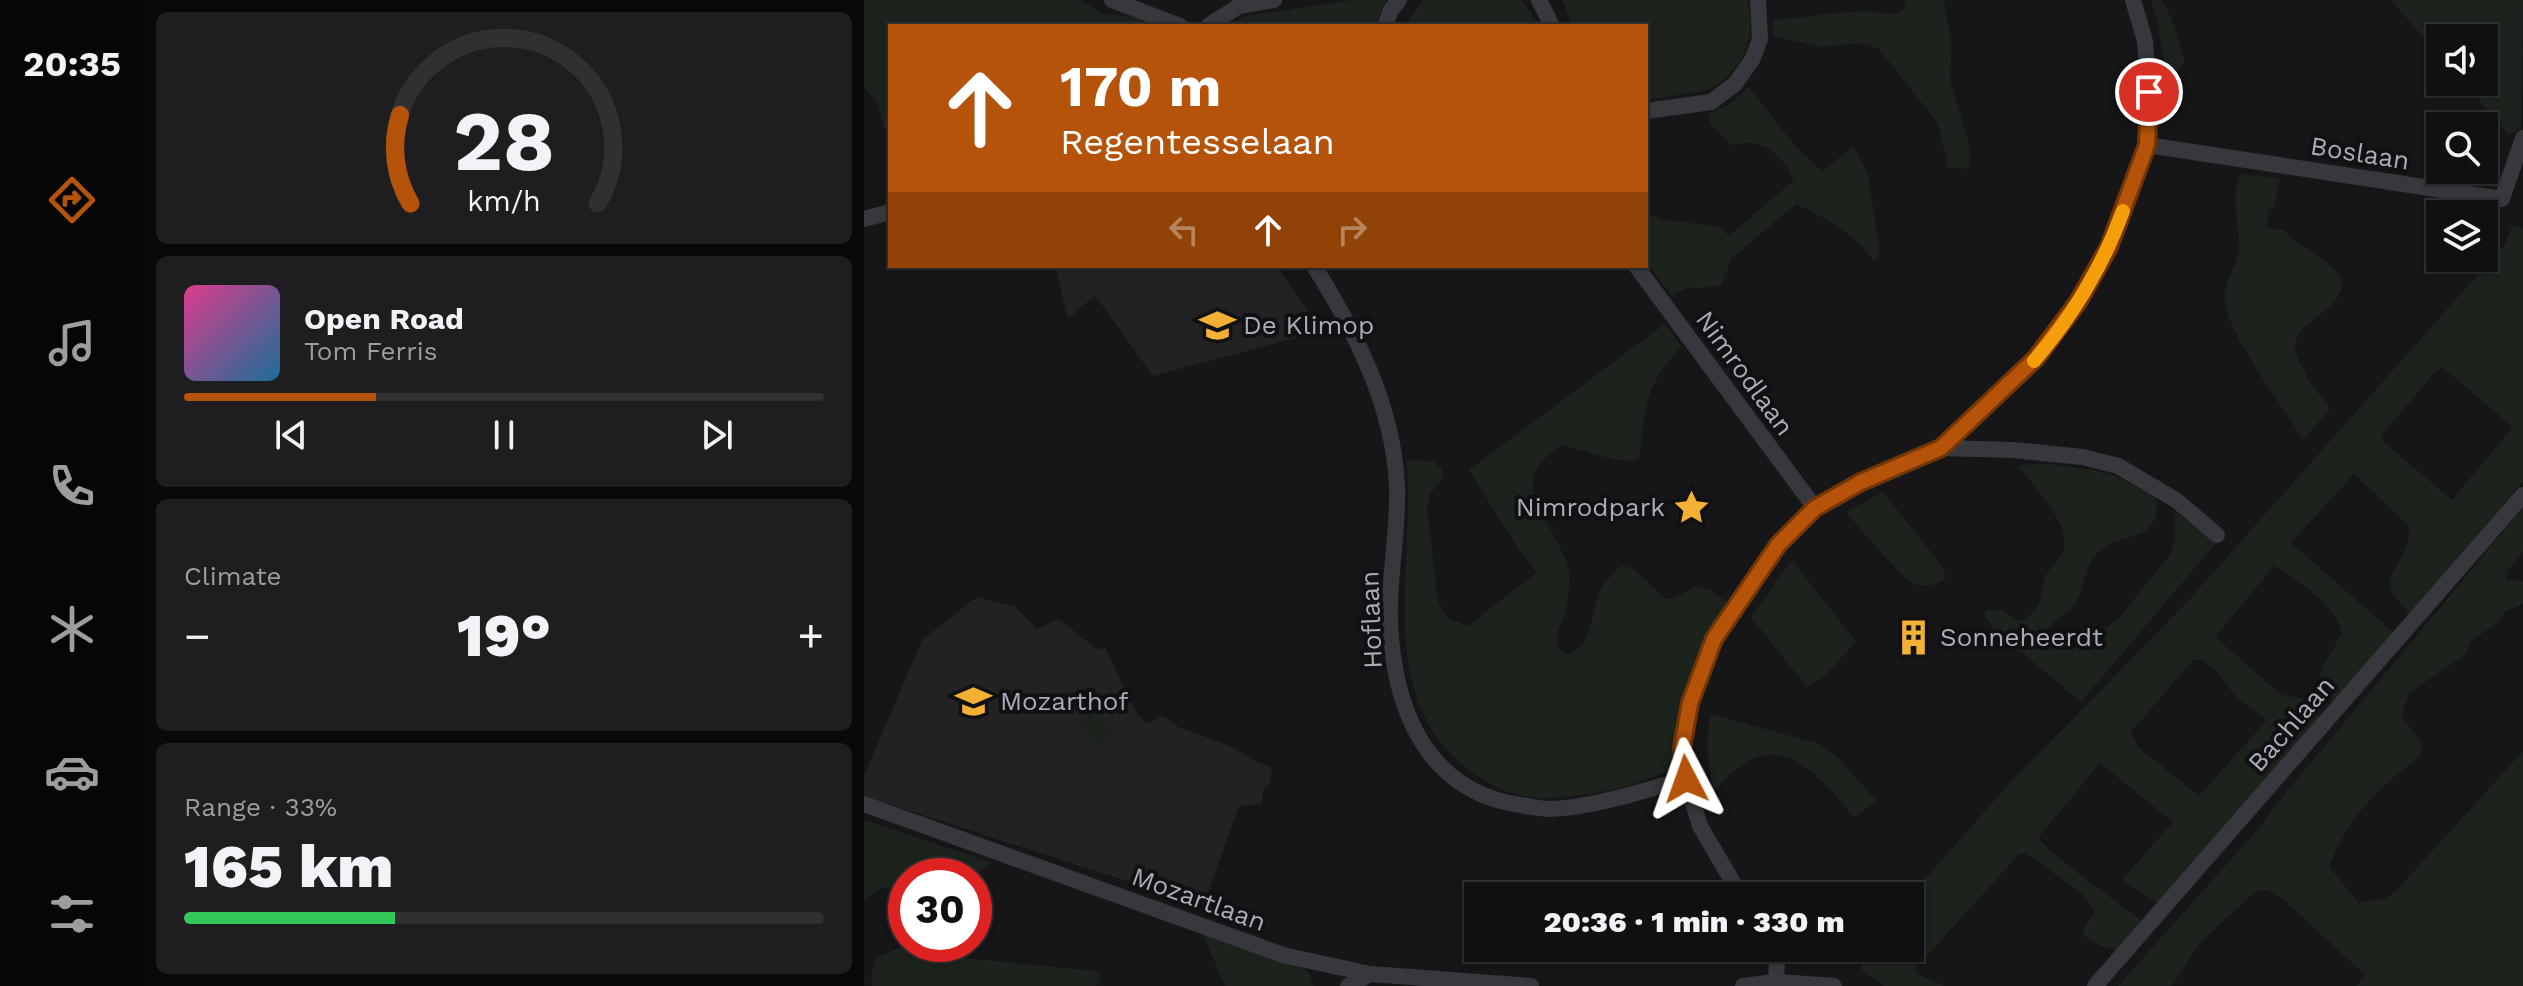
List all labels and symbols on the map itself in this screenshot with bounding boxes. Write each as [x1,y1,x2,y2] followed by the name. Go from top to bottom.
[2115,58,2183,126] pin
[2308,130,2412,176] street label: Boslaan
[1690,305,1800,441] street label: Nimrodlaan
[1198,306,1236,344] school or university icon: De Klimop
[1243,310,1374,340] place label: De Klimop
[1672,488,1710,526] place icon: Nimrodpark
[1516,492,1665,522] place label: Nimrodpark
[1354,571,1388,669] street label: Hoflaan
[1895,618,1933,656] building icon: Sonneheerdt
[1940,622,2103,652] place label: Sonneheerdt
[2242,670,2340,778] street label: Bachlaan
[955,682,993,720] school or university icon: Mozarthof
[1000,686,1128,716] place label: Mozarthof
[1644,737,1728,821] position arrow
[888,858,992,962] speed limit sign: 30
[1128,861,1270,937] street label: Mozartlaan

